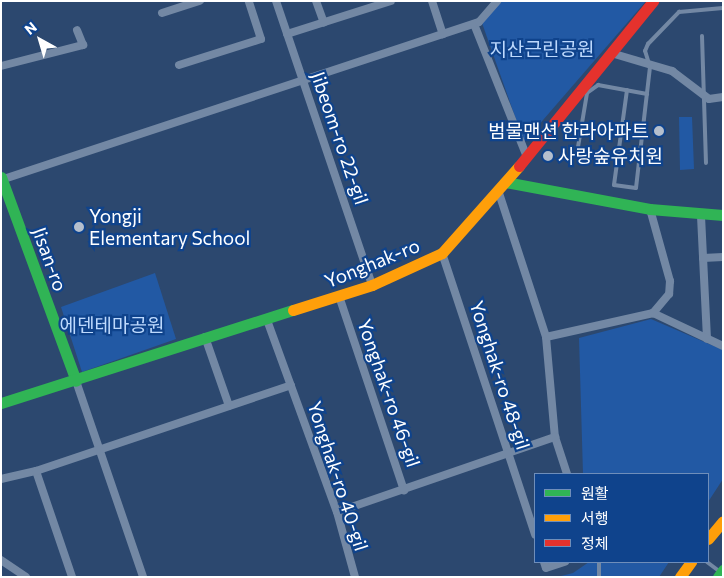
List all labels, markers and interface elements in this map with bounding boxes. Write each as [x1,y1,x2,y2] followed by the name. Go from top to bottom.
[15,15,65,65] north arrow
[21,18,40,38] text: N
[490,38,594,60] park label: 지산근린공원
[307,69,373,207] street label: Jibeom-ro 22-gil
[488,120,649,142] place label: 범물맨션 한라아파트
[653,125,665,137] marker: 범물맨션 한라아파트
[558,145,663,167] place label: 사랑숲유치원
[542,150,554,162] marker: 사랑숲유치원
[89,205,250,249] place label: Yongji Elementary School
[73,221,85,233] marker: Yongji Elementary School
[28,224,72,294] street label: Jisan-ro
[321,234,423,292] street label: Yonghak-ro
[465,298,535,452] street label: Yonghak-ro 48-gil
[60,314,164,336] park label: 에덴테마공원
[353,316,425,470] street label: Yonghak-ro 46-gil
[303,398,373,554] street label: Yonghak-ro 40-gil
[534,473,709,563] legend
[581,484,609,502] text: 원활
[581,509,609,527] text: 서행
[581,534,609,552] text: 정체

